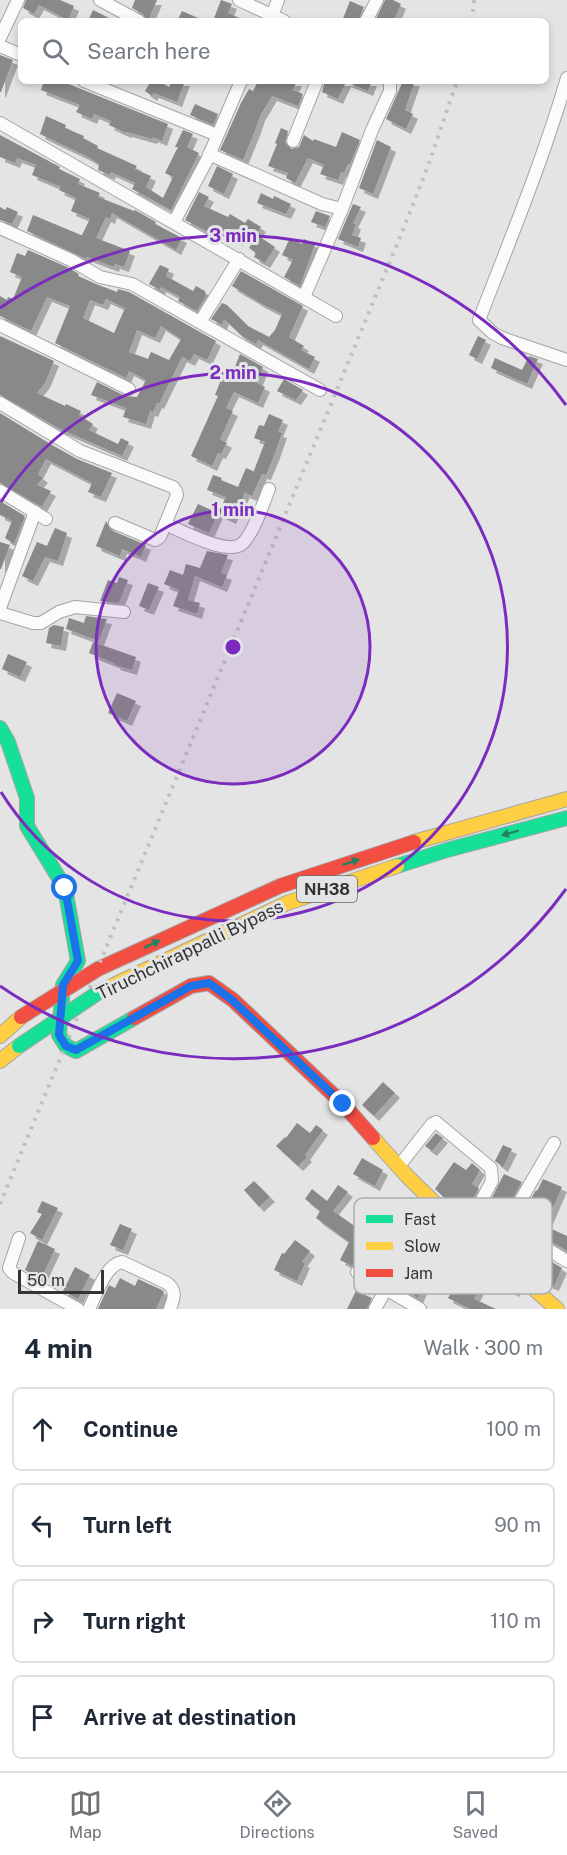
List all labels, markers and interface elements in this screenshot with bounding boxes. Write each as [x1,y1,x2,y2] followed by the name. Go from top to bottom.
[18,18,549,84] search box
[39,35,72,68] icon: search
[87,38,211,64] text: Search here
[209,225,257,246] text: 3 min
[209,362,257,383] text: 2 min
[211,499,255,520] text: 1 min
[223,637,243,657] centre of rings
[501,828,520,838] one-way arrow
[342,857,360,867] one-way arrow
[51,874,77,900] route start
[297,876,357,902] road number: NH38
[93,895,287,1004] street label: Tiruchchirappalli Bypass
[143,940,160,949] one-way arrow
[329,1090,355,1116] route end
[354,1198,552,1294] legend
[404,1210,436,1229] text: Fast
[404,1237,441,1256] text: Slow
[404,1264,433,1283] text: Jam
[18,1267,104,1294] scale bar
[27,1271,65,1290] text: 50 m
[24,1333,93,1364] text: 4 min
[423,1336,543,1360] text: Walk · 300 m
[26,1413,59,1446] icon: ahead
[83,1416,178,1442] text: Continue
[486,1417,541,1441] text: 100 m
[26,1509,59,1542] icon: left
[83,1512,172,1538] text: Turn left
[494,1513,541,1537] text: 90 m
[26,1605,59,1638] icon: right
[83,1608,186,1634] text: Turn right
[490,1609,541,1633] text: 110 m
[26,1701,59,1734] icon: arrive
[83,1704,296,1730] text: Arrive at destination
[69,1787,102,1842] tab: Map
[240,1787,315,1842] tab: Directions
[452,1787,498,1842] tab: Saved

